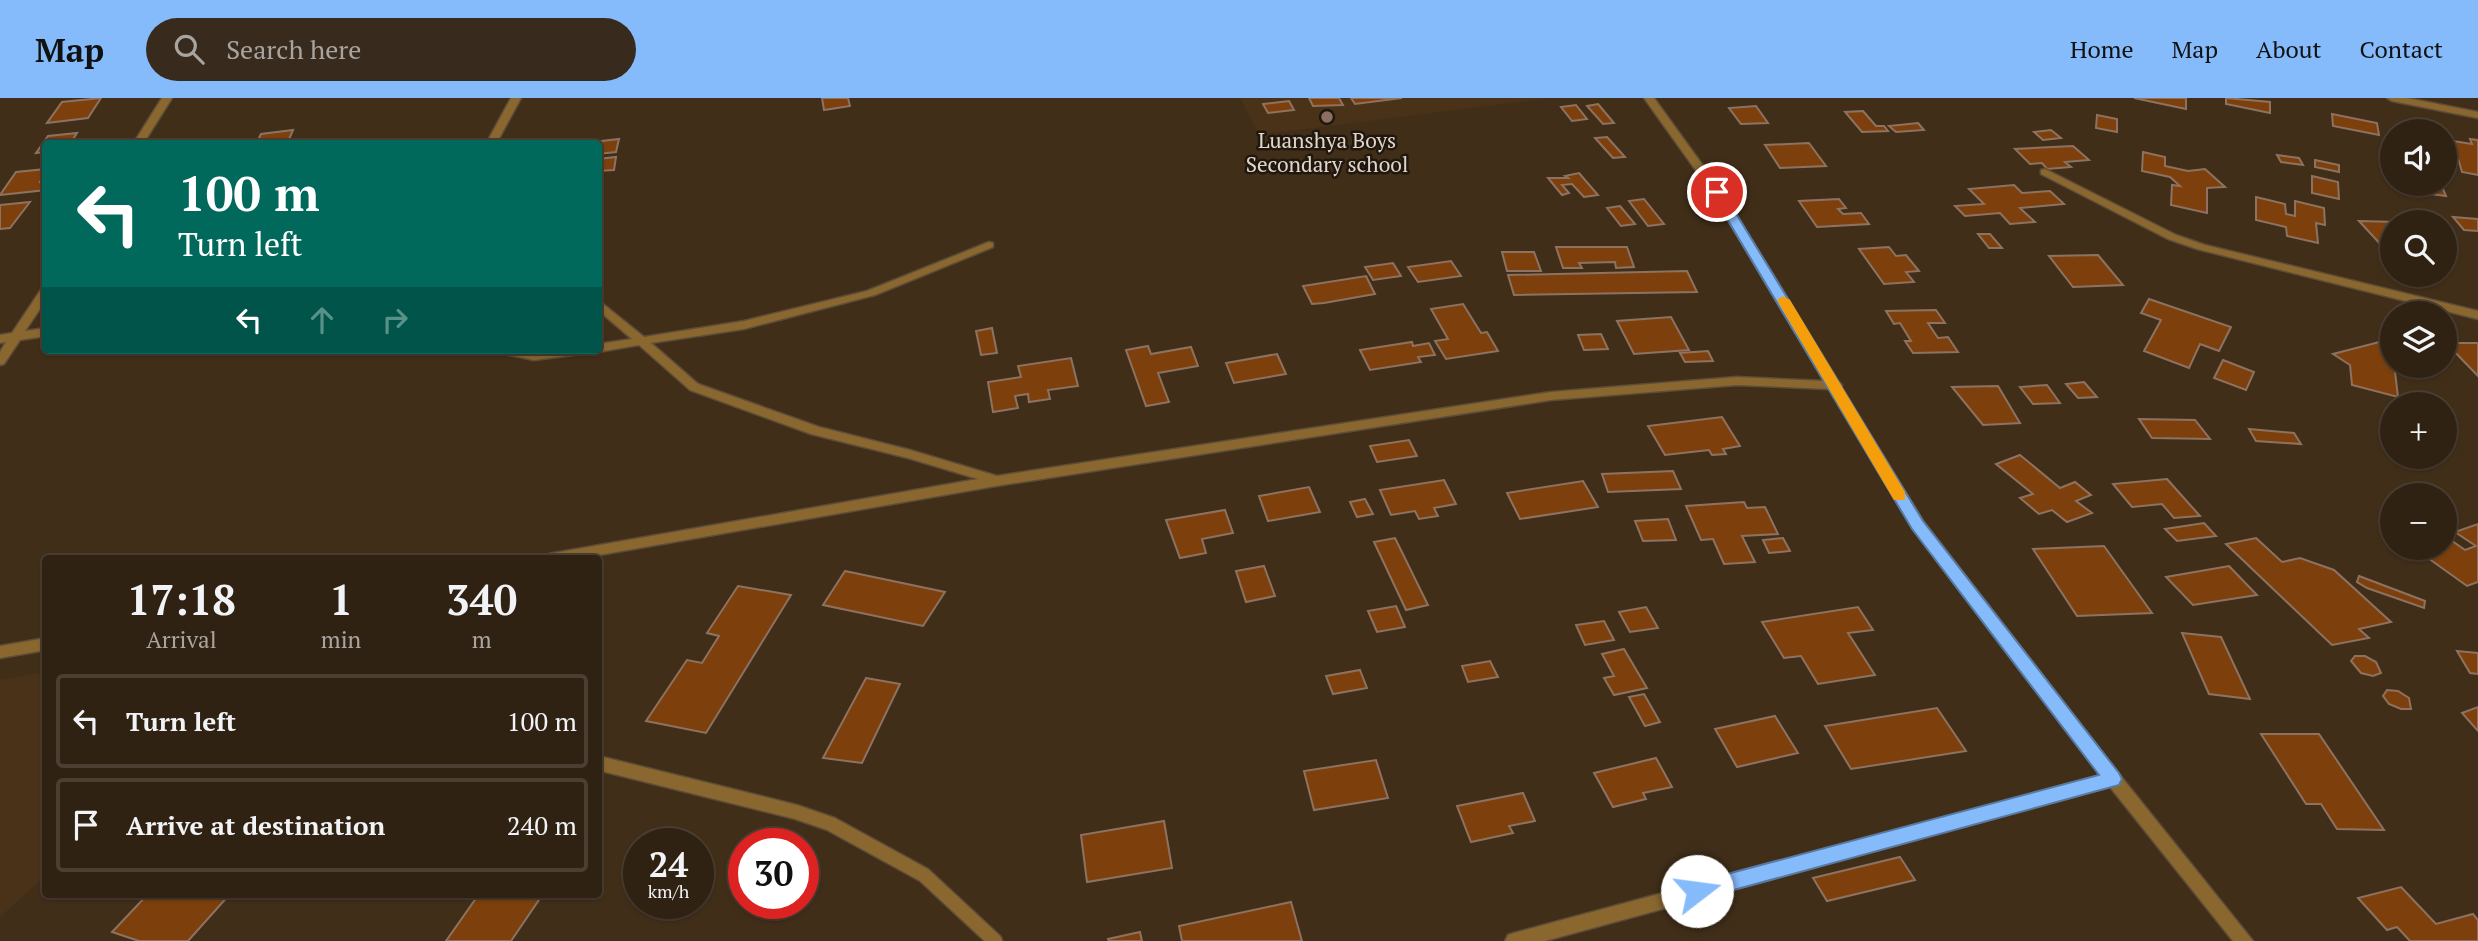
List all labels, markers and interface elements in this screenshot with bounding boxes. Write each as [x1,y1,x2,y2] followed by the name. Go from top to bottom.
[146,18,636,81] search box
[35,28,104,71] text: Map
[170,30,208,68] icon: search
[226,32,361,66] text: Search here
[2070,33,2134,65] text: Home
[2172,33,2218,65] text: Map
[2256,33,2322,65] text: About
[2360,33,2443,65] text: Contact
[1319,109,1335,125] marker: Luanshya Boys Secondary school
[2380,119,2457,560] map controls
[2380,119,2457,196] button: sound
[1246,126,1408,178] place label: Luanshya Boys Secondary school
[178,160,320,225] text: 100 m
[1687,162,1747,222] pin
[63,168,154,259] icon: left
[1698,173,1736,211] icon: arrive
[2380,210,2457,287] button: search
[178,223,302,265] text: Turn left
[230,301,268,339] icon: left
[303,301,341,339] icon: ahead
[376,301,414,339] icon: right
[2380,301,2457,378] button: layers
[2380,392,2457,469] button: +
[2380,483,2457,560] button: −
[127,571,236,627] text: 17:18
[329,571,353,627] text: 1
[446,571,517,627] text: 340
[146,624,217,655] text: Arrival
[321,624,361,655] text: min
[472,624,492,655] text: m
[67,702,105,740] icon: left
[126,704,236,738] text: Turn left
[507,704,577,738] text: 100 m
[67,806,105,844] icon: arrive
[126,808,385,842] text: Arrive at destination
[507,808,577,842] text: 240 m
[728,828,819,919] speed limit sign: 30
[649,841,688,887] text: 24
[1660,854,1734,928] position arrow
[648,879,689,903] text: km/h

